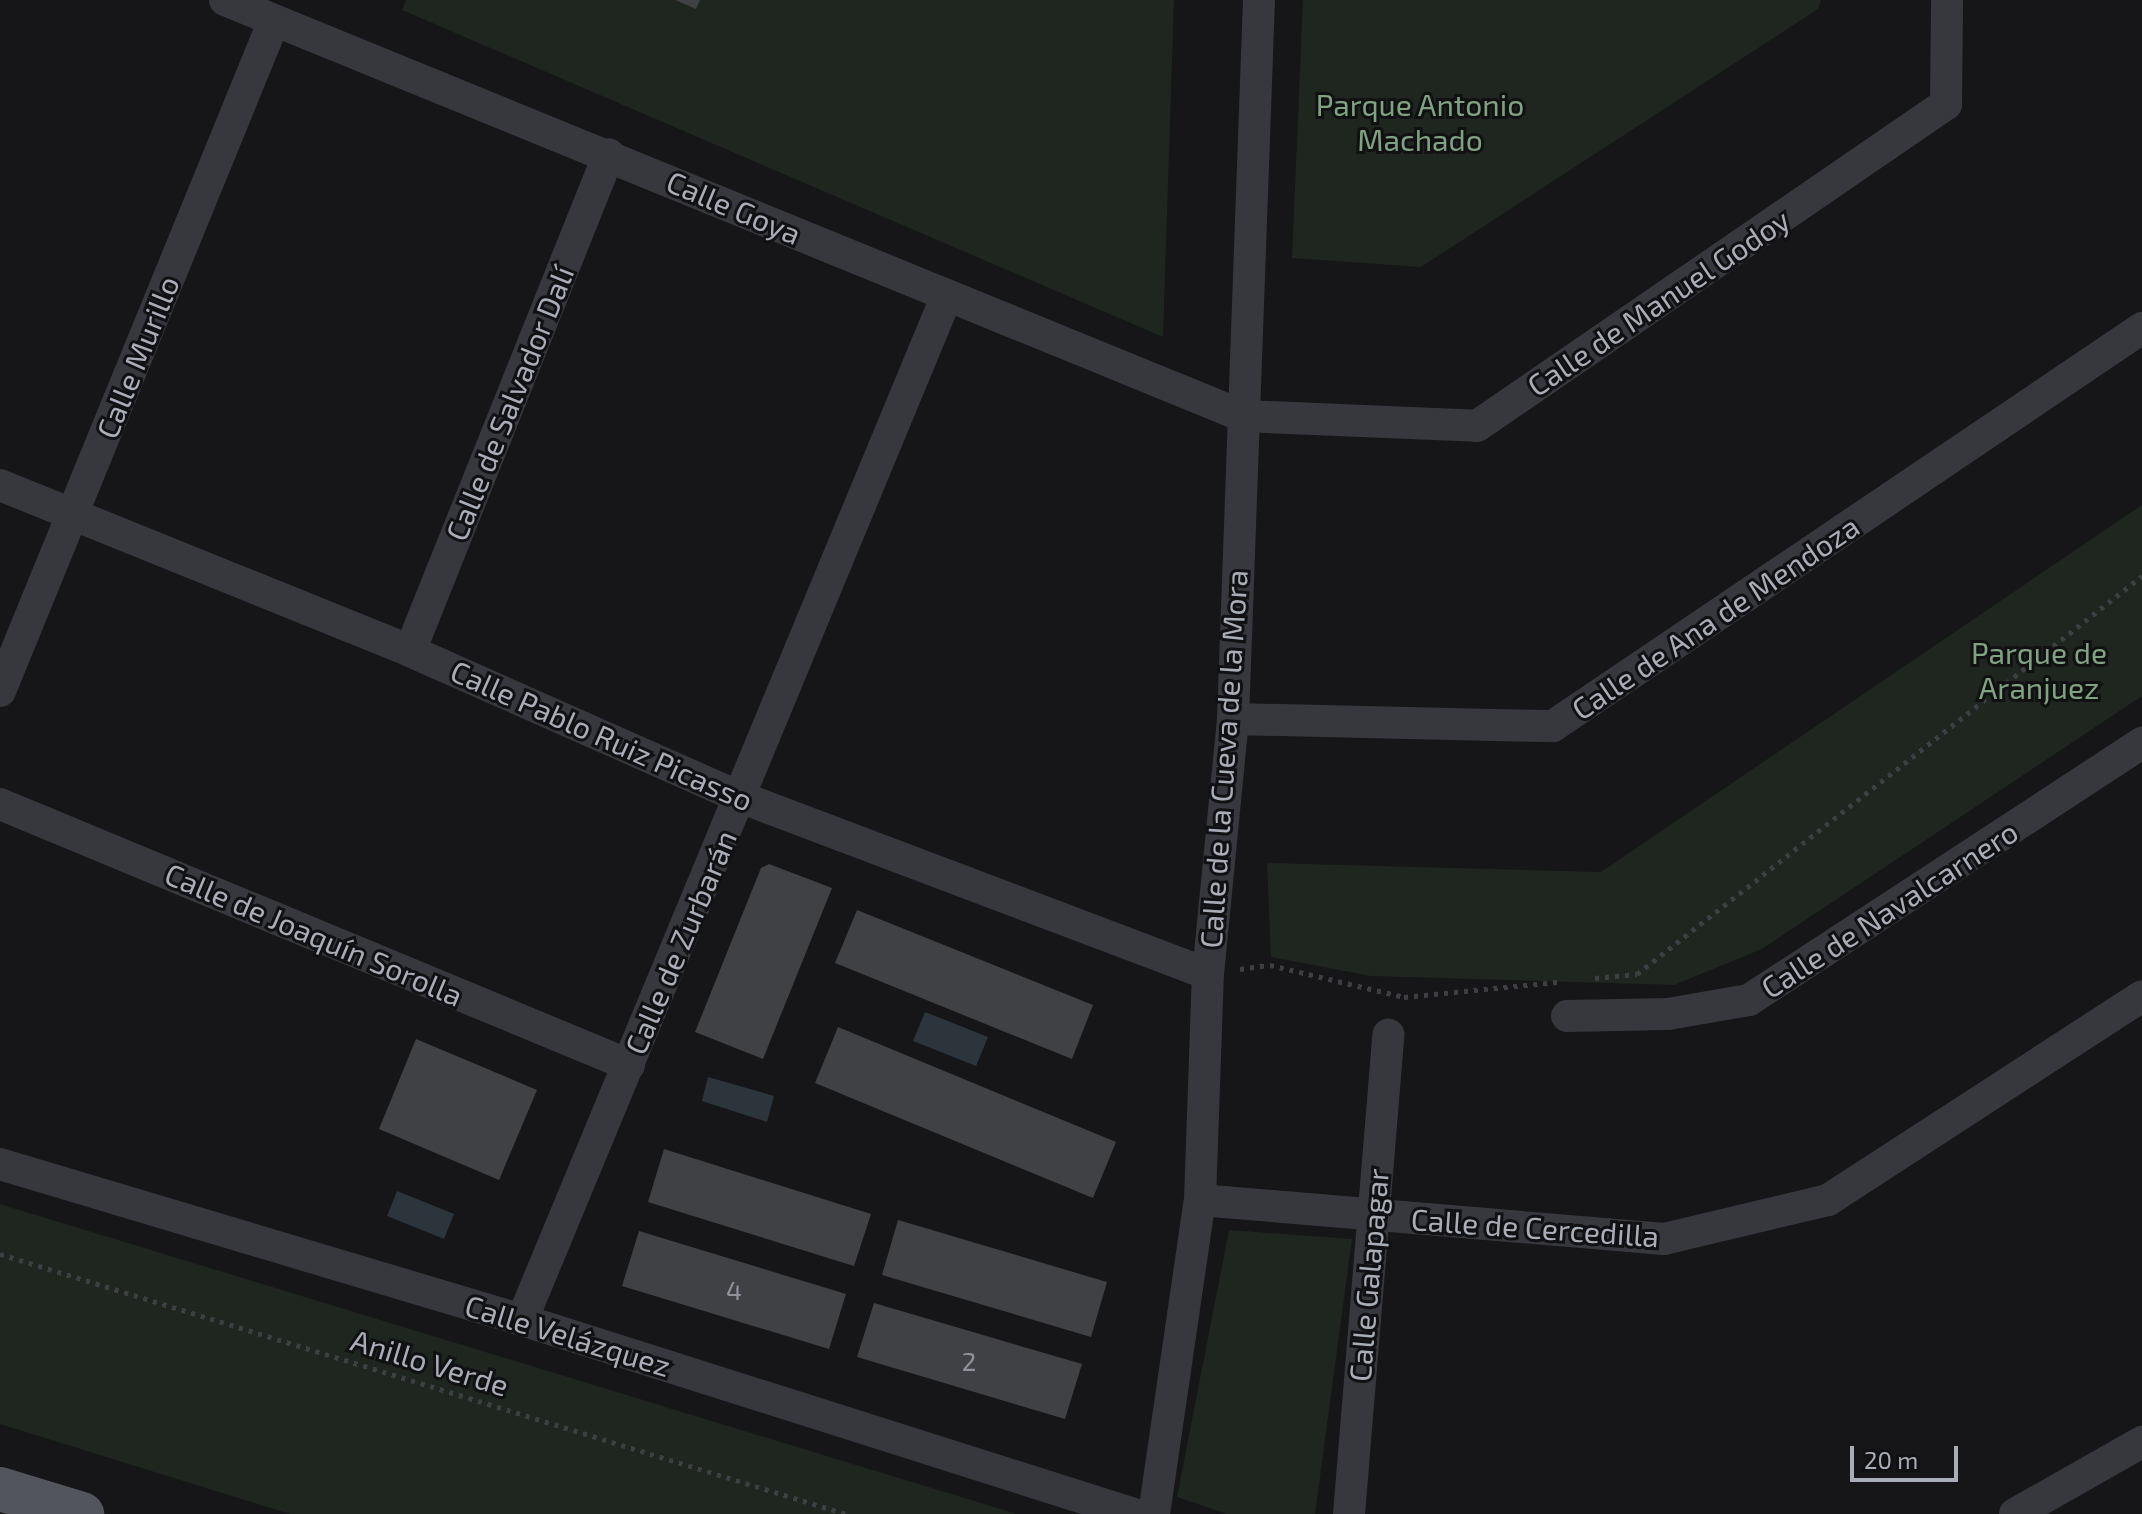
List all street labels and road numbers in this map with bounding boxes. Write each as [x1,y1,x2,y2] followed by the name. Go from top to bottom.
[662,163,806,251] street label: Calle Goya
[1520,201,1796,403] street label: Calle de Manuel Godoy
[437,260,581,546] street label: Calle de Salvador Dalí
[88,271,186,443] street label: Calle Murillo
[1564,507,1866,727] street label: Calle de Ana de Mendoza
[1192,569,1254,949] street label: Calle de la Cueva de la Mora
[445,652,759,818] street label: Calle Pablo Ruiz Picasso
[1754,813,2024,1005] street label: Calle de Navalcarnero
[617,825,743,1059] street label: Calle de Zurbarán
[159,855,469,1013] street label: Calle de Joaquín Sorolla
[1341,1167,1395,1383] street label: Calle Galapagar
[1410,1200,1660,1254] street label: Calle de Cercedilla
[461,1287,675,1383] street label: Calle Velázquez
[347,1321,513,1403] street label: Anillo Verde

